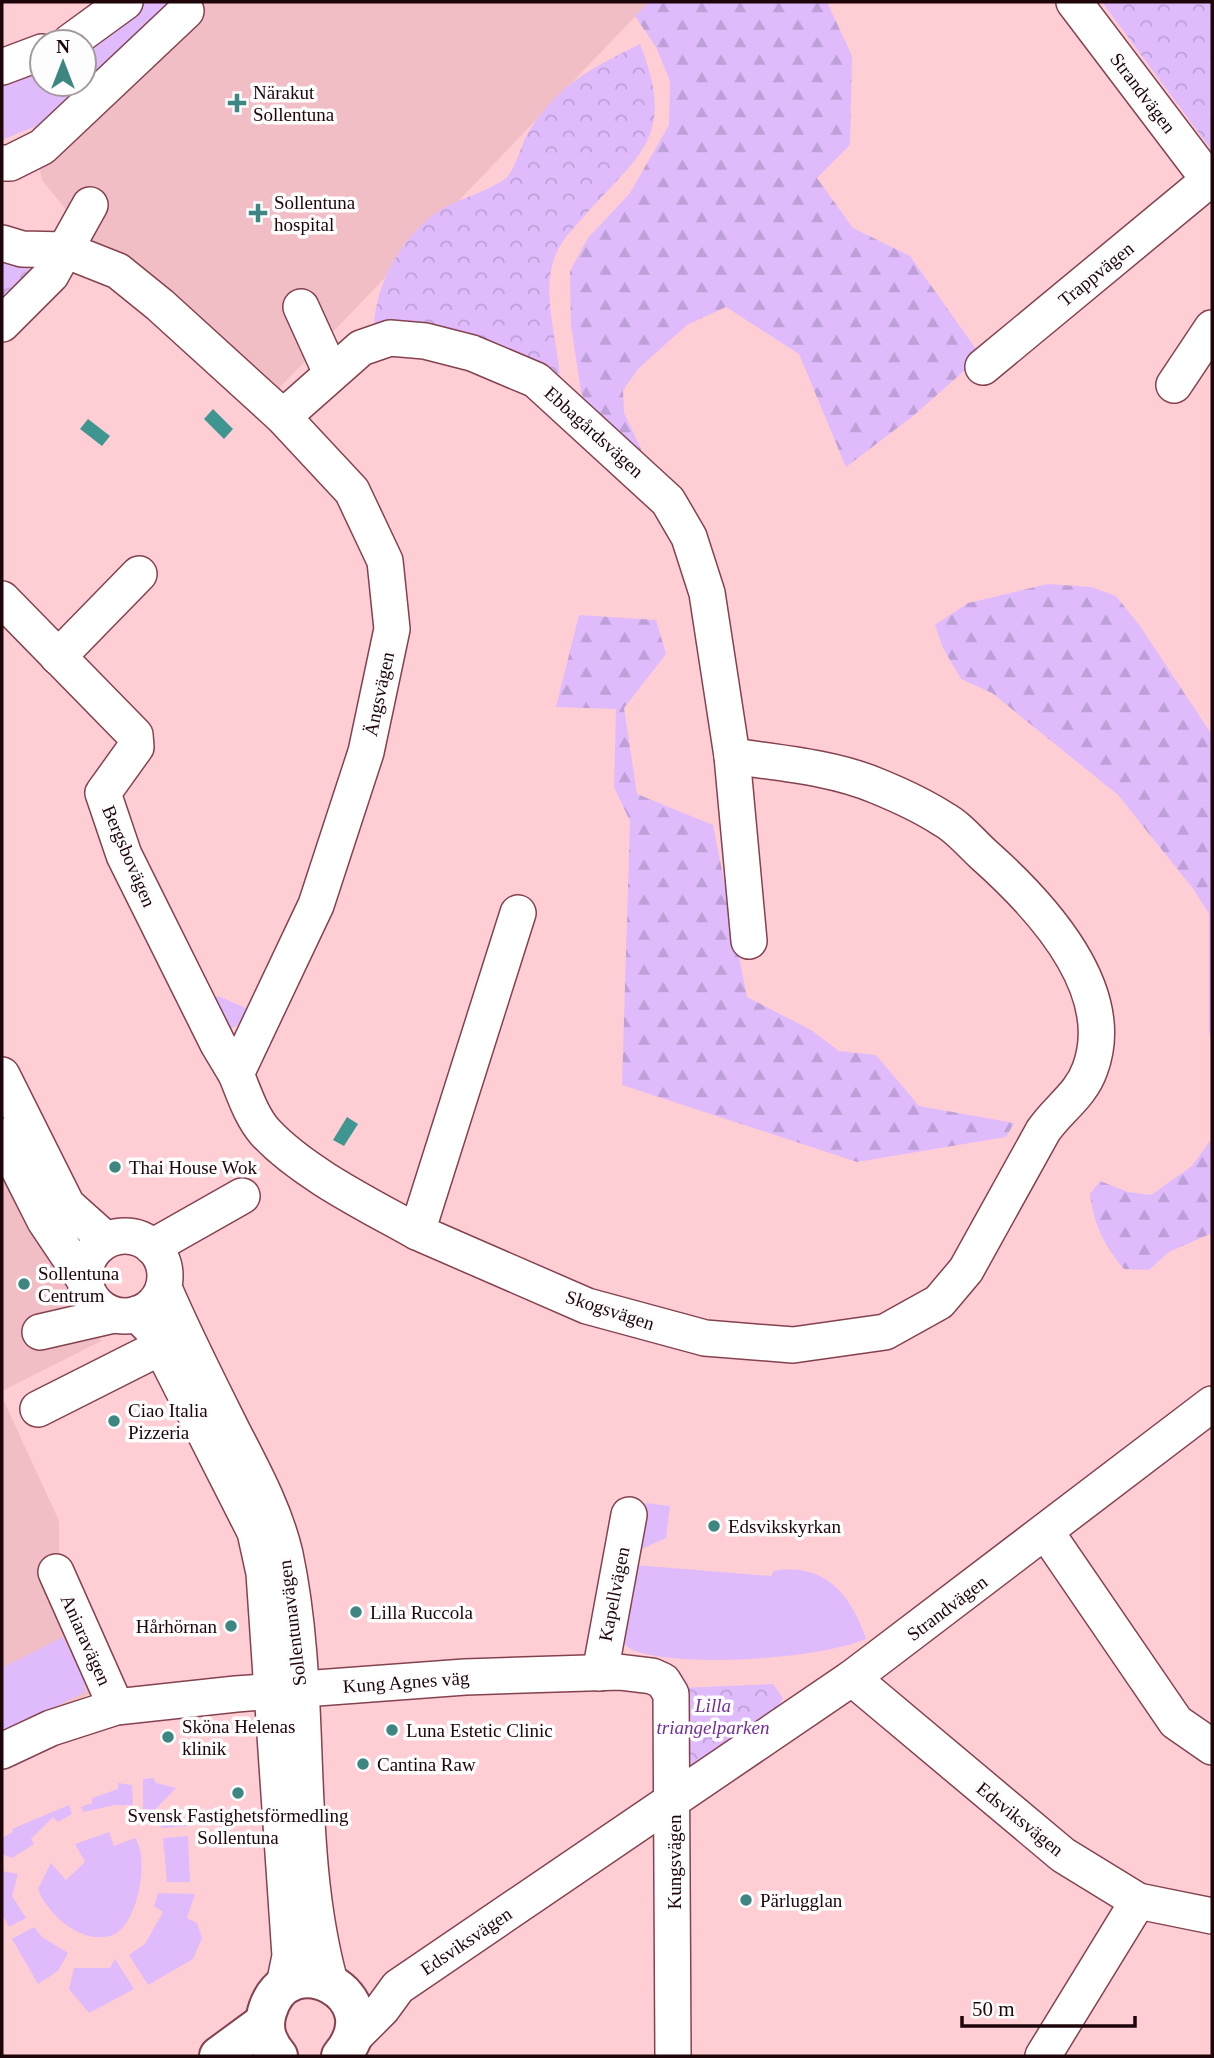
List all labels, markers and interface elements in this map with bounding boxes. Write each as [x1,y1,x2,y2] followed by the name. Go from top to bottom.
[28,28,98,98] north arrow
[56,36,70,57] text: N
[1106,49,1180,138] street label: Strandvägen
[253,82,335,125] place label: Närakut Sollentuna
[227,93,247,113] marker: Närakut Sollentuna
[274,192,356,235] place label: Sollentuna hospital
[248,203,268,223] marker: Sollentuna hospital
[1054,237,1138,311] street label: Trappvägen
[540,382,648,482] street label: Ebbagårdsvägen
[360,650,398,738] street label: Ängsvägen
[98,802,160,910] street label: Bergsbovägen
[129,1157,257,1178] place label: Thai House Wok
[107,1159,123,1175] marker: Thai House Wok
[38,1263,120,1306] place label: Sollentuna Centrum
[16,1276,32,1292] marker: Sollentuna Centrum
[563,1286,657,1334] street label: Skogsvägen
[128,1400,208,1443] place label: Ciao Italia Pizzeria
[106,1413,122,1429] marker: Ciao Italia Pizzeria
[728,1516,841,1537] place label: Edsvikskyrkan
[706,1518,722,1534] marker: Edsvikskyrkan
[595,1544,634,1643] street label: Kapellvägen
[274,1558,310,1687] street label: Sollentunavägen
[903,1571,992,1645] street label: Strandvägen
[57,1591,116,1689] street label: Aniaravägen
[370,1602,473,1623] place label: Lilla Ruccola
[348,1604,364,1620] marker: Lilla Ruccola
[136,1616,217,1637] place label: Hårhörnan
[223,1618,239,1634] marker: Hårhörnan
[342,1667,470,1697] street label: Kung Agnes väg
[657,1695,769,1738] park label: Lilla triangelparken
[182,1716,295,1759] place label: Sköna Helenas klinik
[406,1720,553,1741] place label: Luna Estetic Clinic
[384,1722,400,1738] marker: Luna Estetic Clinic
[160,1729,176,1745] marker: Sköna Helenas klinik
[377,1754,476,1775] place label: Cantina Raw
[355,1756,371,1772] marker: Cantina Raw
[972,1778,1068,1861] street label: Edsviksvägen
[230,1785,246,1801] marker: Svensk Fastighetsförmedling Sollentuna
[127,1805,349,1848] place label: Svensk Fastighetsförmedling Sollentuna
[664,1814,685,1909] street label: Kungsvägen
[760,1890,843,1911] place label: Pärlugglan
[738,1892,754,1908] marker: Pärlugglan
[416,1903,516,1979] street label: Edsviksvägen
[962,1984,1135,2028] scale bar
[972,1997,1015,2021] text: 50 m

